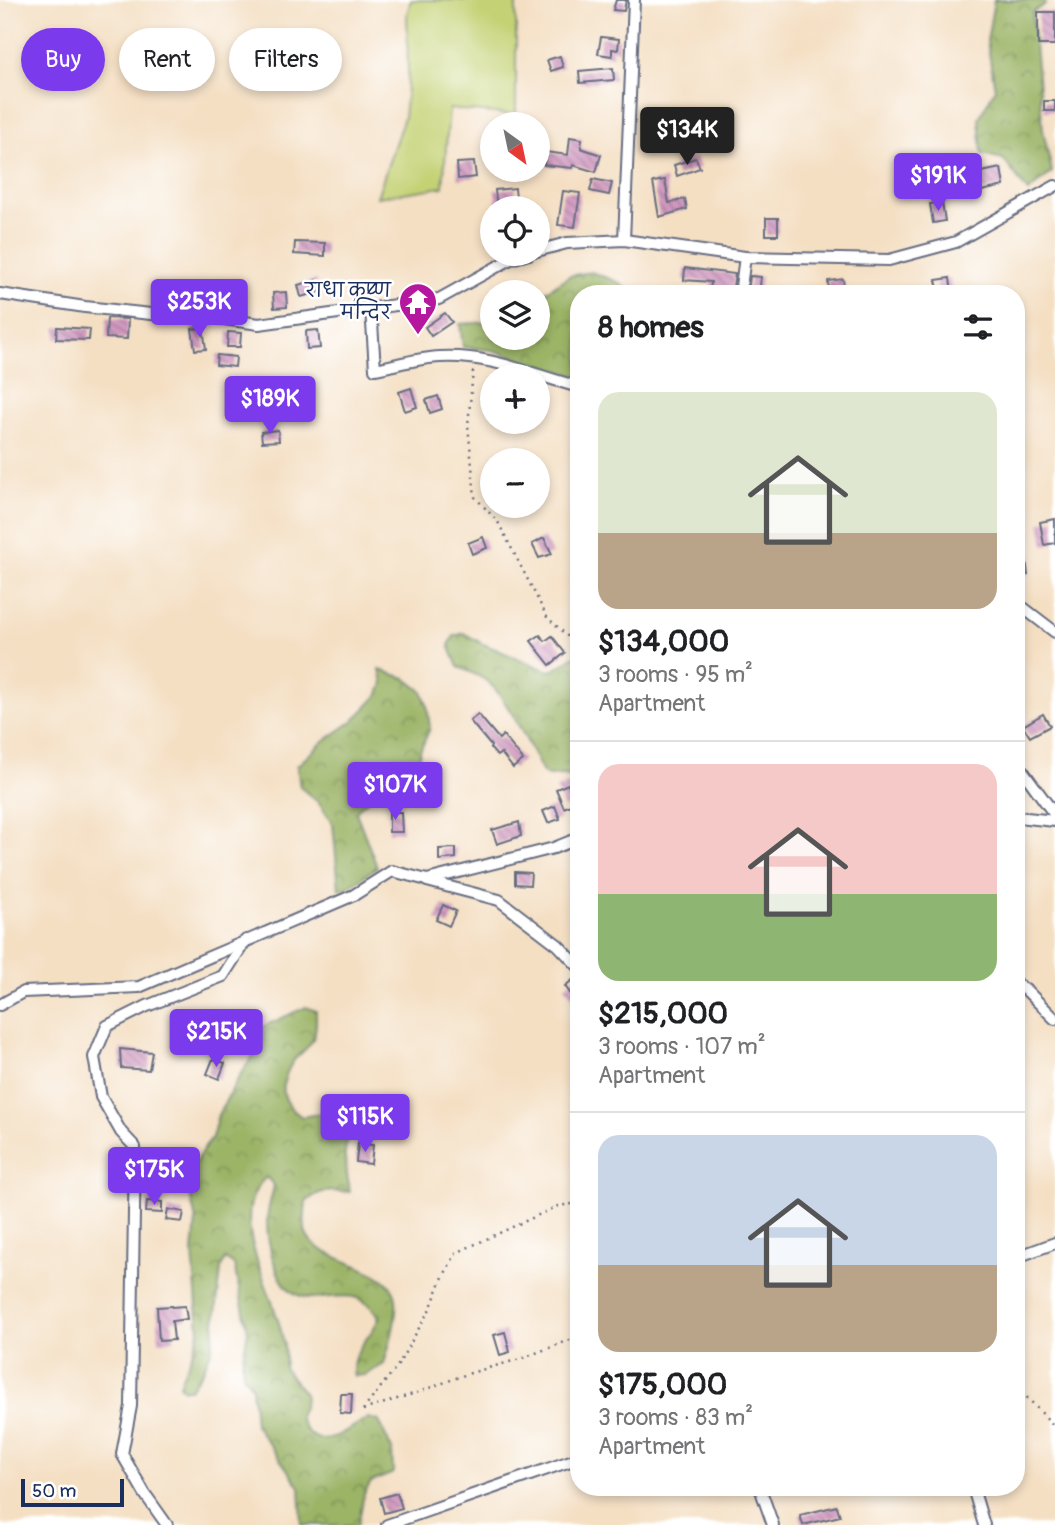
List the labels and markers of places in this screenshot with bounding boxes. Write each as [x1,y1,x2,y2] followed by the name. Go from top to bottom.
[638,108,736,167] pin: $134K
[889,154,987,213] pin: $191K
[304,279,393,325] place label: राधा कृष्ण मन्दिर
[150,280,248,339] pin: $253K
[397,281,439,336] temple icon: राधा कृष्ण मन्दिर
[221,376,319,436] pin: $189K
[346,762,444,822] pin: $107K
[167,1010,265,1069] pin: $215K
[316,1094,414,1154] pin: $115K
[105,1148,203,1207] pin: $175K

